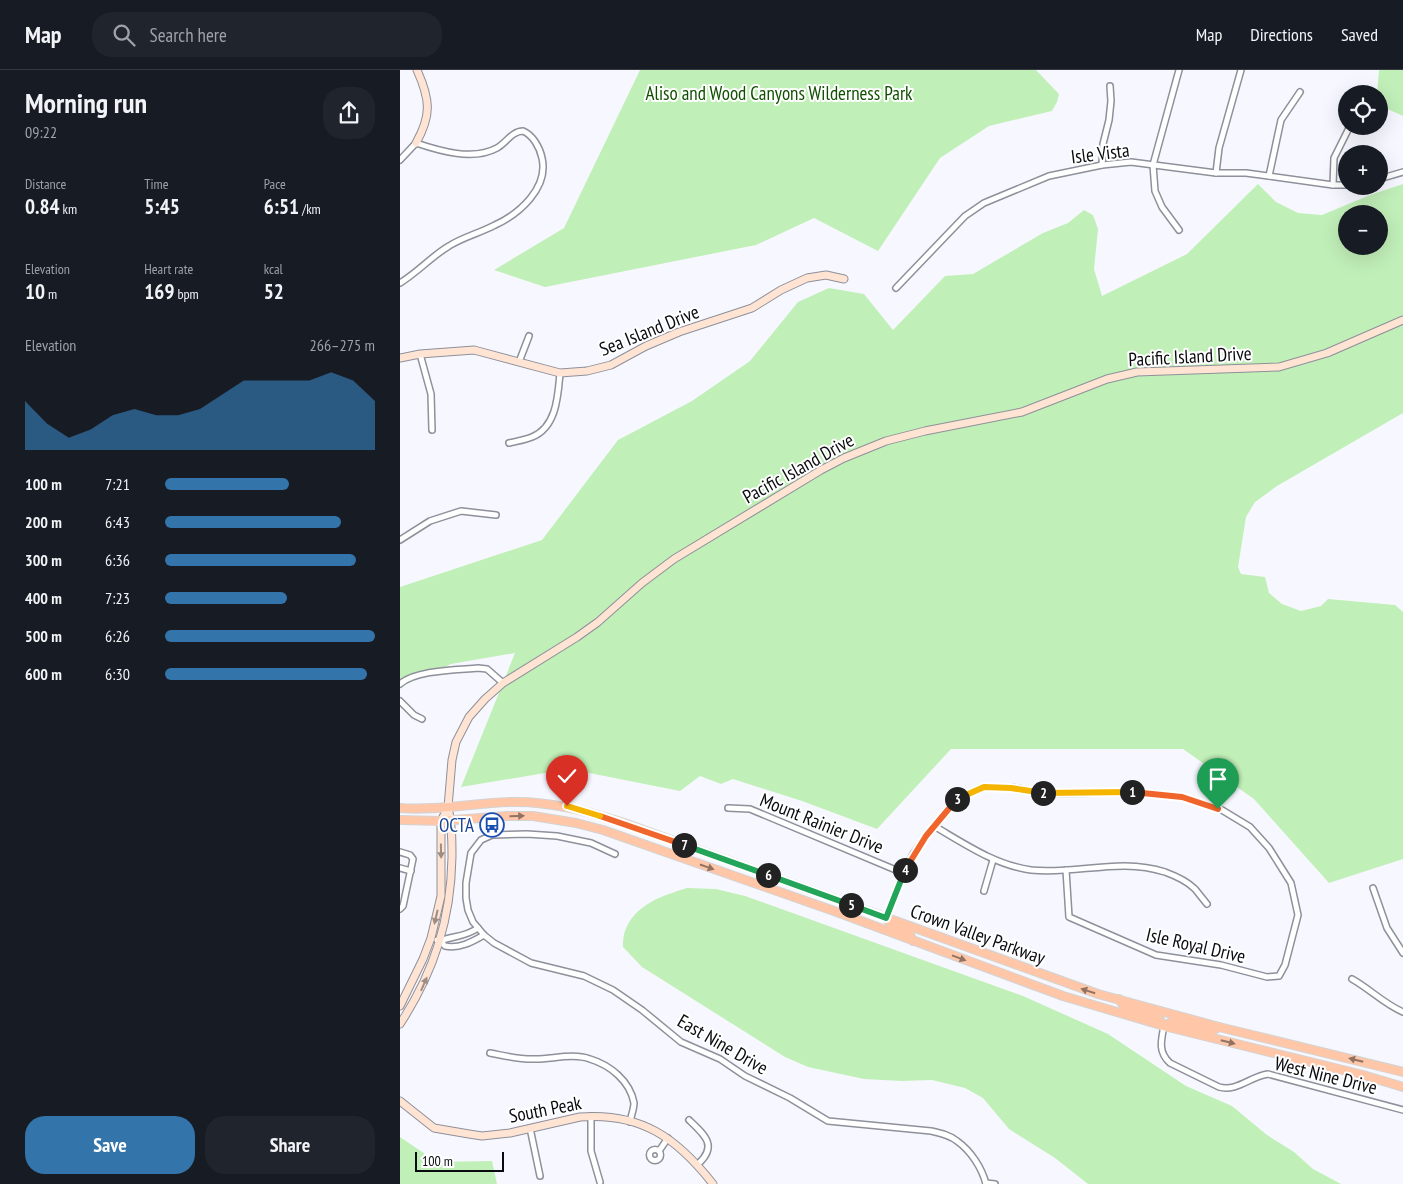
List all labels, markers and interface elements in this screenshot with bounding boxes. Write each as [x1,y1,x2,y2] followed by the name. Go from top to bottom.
[92,12,442,57] search box
[25,19,62,50] text: Map
[110,21,138,49] icon: search
[150,23,227,47] text: Search here
[1196,23,1222,46] text: Map
[1250,23,1313,46] text: Directions
[1341,23,1378,46] text: Saved
[646,81,913,105] park label: Aliso and Wood Canyons Wilderness Park
[25,84,147,121] text: Morning run
[1338,85,1388,255] map controls
[1338,85,1388,135] button: locate
[323,87,375,139] button: share
[25,122,57,142] text: 09:22
[1069,138,1131,168] street label: Isle Vista
[1338,145,1388,195] button: +
[25,175,66,193] text: Distance
[144,175,169,193] text: Time
[264,175,286,193] text: Pace
[25,193,60,220] text: 0.84
[144,193,180,220] text: 5:45
[264,193,299,220] text: 6:51
[60,200,77,218] text: km
[299,200,321,218] text: /km
[1338,205,1388,255] button: −
[25,260,70,278] text: Elevation
[144,260,193,278] text: Heart rate
[264,260,283,278] text: kcal
[25,278,45,305] text: 10
[144,278,174,305] text: 169
[264,278,284,305] text: 52
[45,285,57,303] text: m
[174,285,199,303] text: bpm
[596,299,703,361] street label: Sea Island Drive
[25,335,76,355] text: Elevation
[310,335,375,355] text: 266–275 m
[1128,341,1252,371] street label: Pacific Island Drive
[738,428,858,508] street label: Pacific Island Drive
[25,474,62,494] text: 100 m
[105,474,130,494] text: 7:21
[25,512,62,532] text: 200 m
[105,512,130,532] text: 6:43
[25,550,62,570] text: 300 m
[105,550,130,570] text: 6:36
[25,588,62,608] text: 400 m
[105,588,130,608] text: 7:23
[25,626,62,646] text: 500 m
[105,626,130,646] text: 6:26
[25,664,62,684] text: 600 m
[105,664,130,684] text: 6:30
[546,755,588,806] pin
[1197,758,1239,809] pin
[553,762,581,790] icon: check
[1204,765,1232,793] icon: arrive
[1030,780,1056,806] pin: 2
[1120,780,1144,804] pin: 1
[1129,783,1136,801] text: 1
[1040,784,1047,802] text: 2
[944,786,970,812] pin: 3
[757,787,887,859] street label: Mount Rainier Drive
[954,790,961,808] text: 3
[479,812,505,838] bus stop icon: OCTA
[510,812,526,820] one-way arrow
[439,813,474,837] place label: OCTA
[672,832,696,858] pin: 7
[681,836,688,854] text: 7
[437,843,445,859] one-way arrow
[892,858,918,882] pin: 4
[902,861,909,879] text: 4
[756,862,780,888] pin: 6
[700,863,715,871] one-way arrow
[765,866,772,884] text: 6
[838,892,864,918] pin: 5
[848,896,855,914] text: 5
[907,899,1049,970] street label: Crown Valley Parkway
[432,910,440,925] one-way arrow
[1144,922,1248,968] street label: Isle Royal Drive
[952,954,967,962] one-way arrow
[420,977,428,991] one-way arrow
[1080,987,1095,995] one-way arrow
[673,1008,773,1080] street label: East Nine Drive
[1221,1038,1236,1046] one-way arrow
[1272,1051,1380,1099] street label: West Nine Drive
[1348,1056,1363,1064] one-way arrow
[507,1090,584,1128] street label: South Peak
[25,1116,195,1174] button: Save
[205,1116,375,1174] button: Share
[415,1149,504,1172] scale bar
[422,1152,453,1170] text: 100 m

